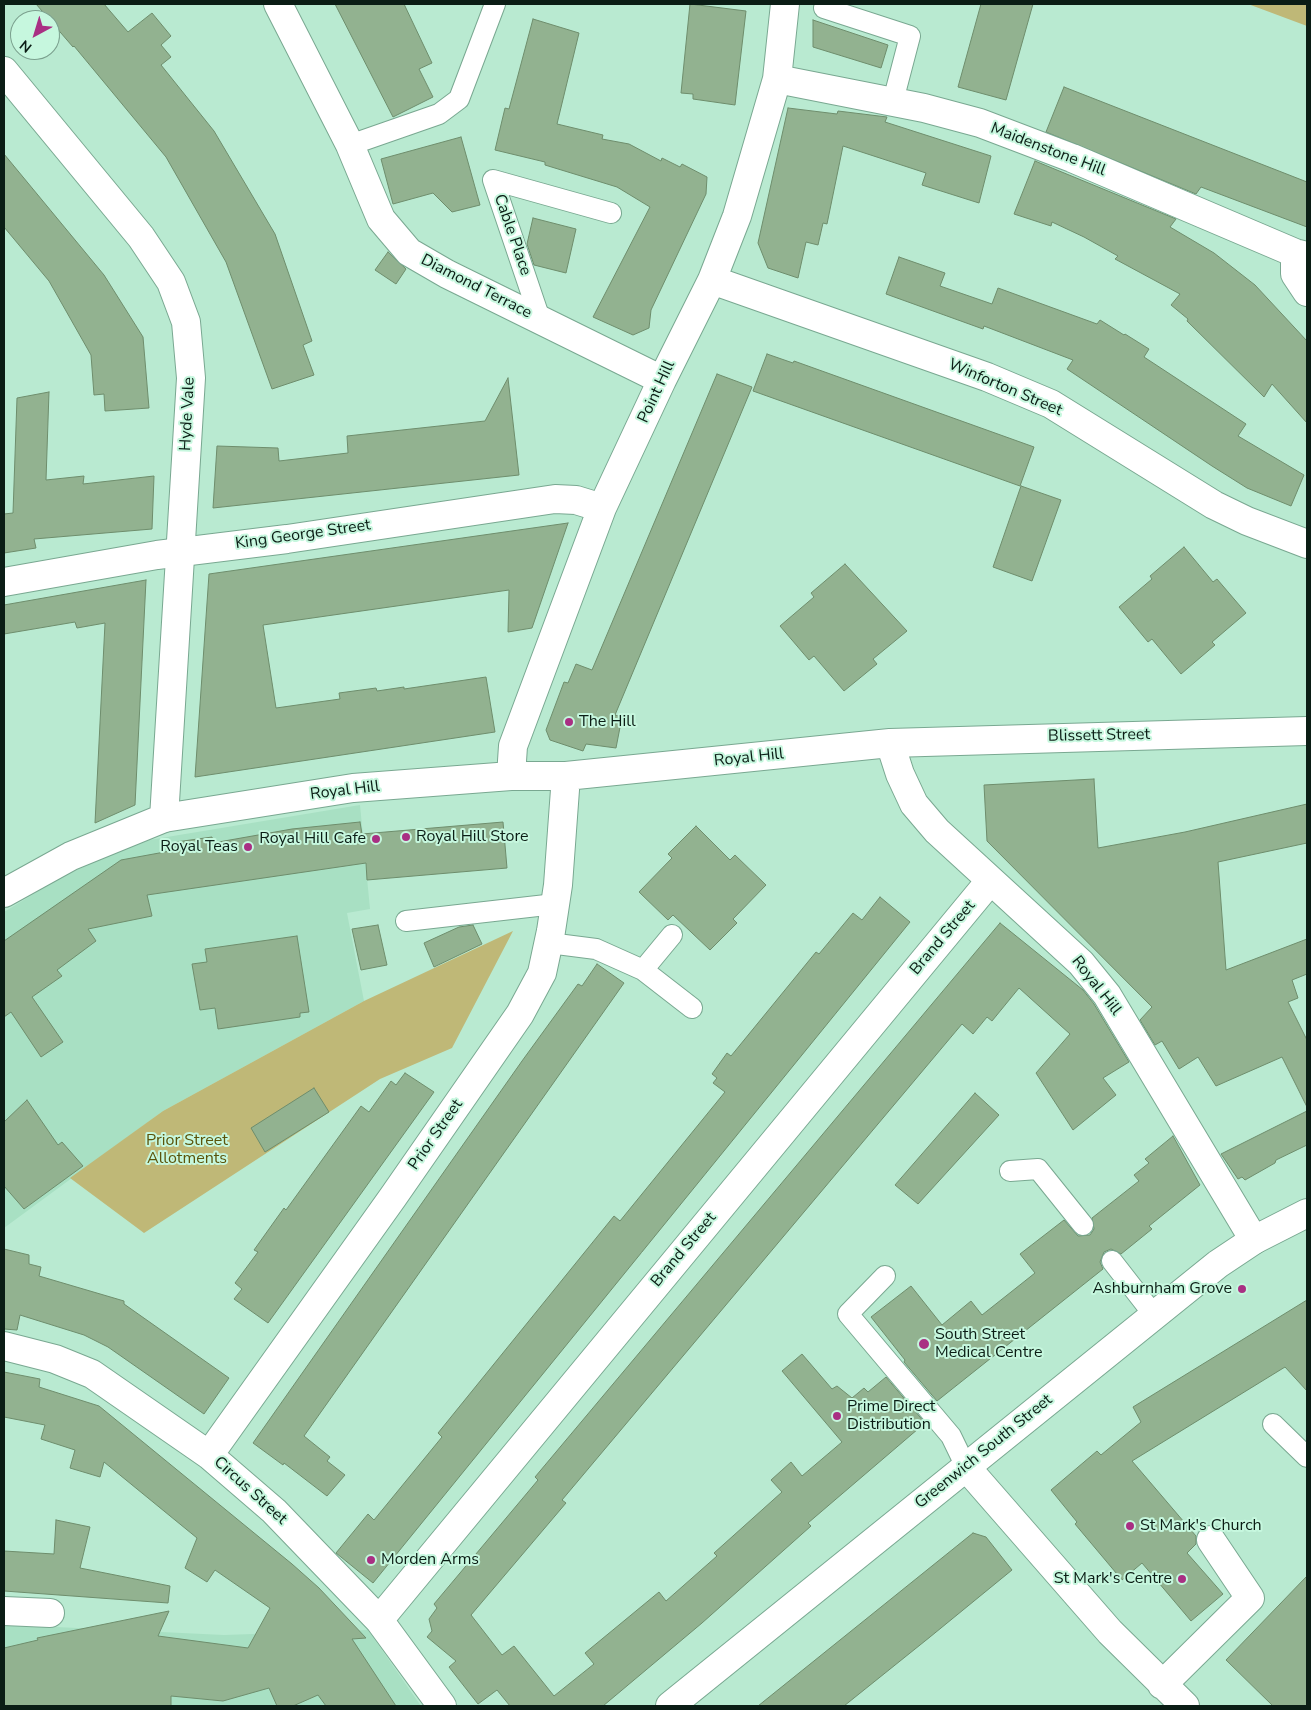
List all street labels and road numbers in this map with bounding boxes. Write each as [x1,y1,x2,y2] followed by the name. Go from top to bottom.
[988,119,1108,181] street label: Maidenstone Hill
[489,192,535,278] street label: Cable Place
[417,251,535,323] street label: Diamond Terrace
[945,355,1065,421] street label: Winforton Street
[634,358,680,426] street label: Point Hill
[176,377,200,451] street label: Hyde Vale
[234,516,372,554] street label: King George Street
[1048,726,1150,746] street label: Blissett Street
[713,745,785,771] street label: Royal Hill
[309,777,381,805] street label: Royal Hill
[906,897,980,979] street label: Brand Street
[1067,952,1125,1020] street label: Royal Hill
[405,1096,467,1174] street label: Prior Street
[647,1209,721,1291] street label: Brand Street
[911,1391,1057,1513] street label: Greenwich South Street
[209,1453,291,1529] street label: Circus Street

